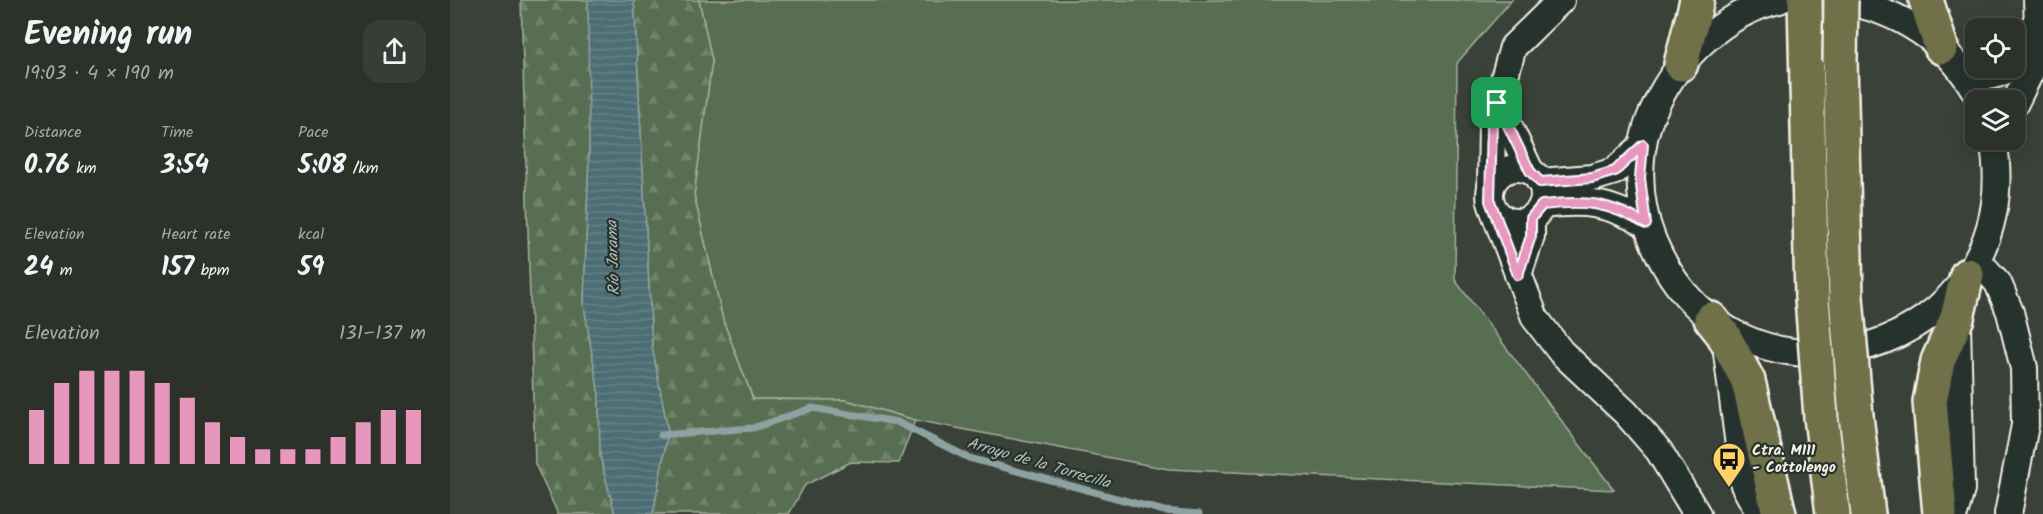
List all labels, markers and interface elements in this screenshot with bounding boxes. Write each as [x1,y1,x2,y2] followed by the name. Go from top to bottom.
[24,9,192,62] text: Evening run
[1965,18,2025,150] map controls
[1965,18,2025,78] button: locate
[363,20,426,83] button: share
[24,58,174,90] text: 19:03 · 4 × 190 m
[1471,77,1522,128] pin
[1480,86,1513,119] icon: arrive
[1965,90,2025,150] button: layers
[24,120,82,145] text: Distance
[161,120,193,145] text: Time
[298,120,329,145] text: Pace
[24,145,70,187] text: 0.76
[161,145,209,187] text: 3:54
[298,145,346,187] text: 5:08
[70,156,97,181] text: km
[346,156,379,181] text: /km
[600,219,627,296] water label: Río Jarama
[24,222,85,247] text: Elevation
[161,222,231,247] text: Heart rate
[298,222,324,247] text: kcal
[24,247,53,289] text: 24
[161,247,194,289] text: 157
[298,247,324,289] text: 59
[53,258,72,283] text: m
[194,258,229,283] text: bpm
[24,318,100,350] text: Elevation
[339,318,426,350] text: 131–137 m
[964,431,1115,496] water label: Arroyo de la Torrecilla
[1752,439,1836,480] place label: Ctra. M111 - Cottolengo
[1711,441,1747,488] bus stop icon: Ctra. M111 - Cottolengo

